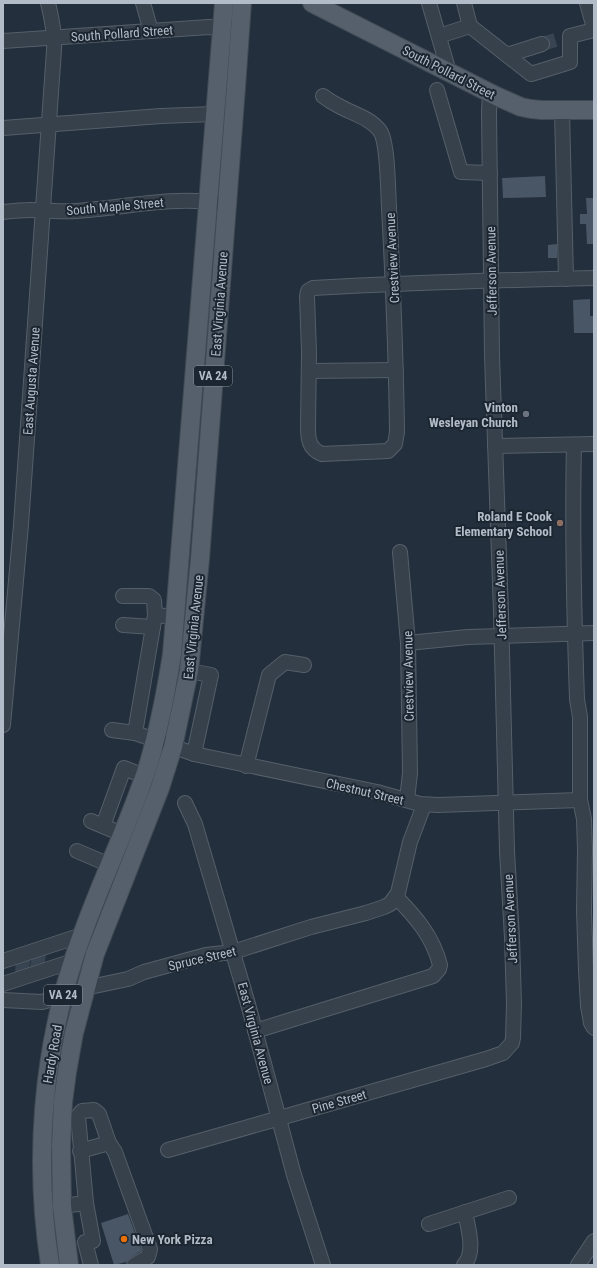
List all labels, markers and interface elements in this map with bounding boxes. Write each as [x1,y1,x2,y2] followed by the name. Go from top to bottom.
[71,22,174,45] street label: South Pollard Street
[400,43,498,102] street label: South Pollard Street
[66,195,164,218] street label: South Maple Street
[383,212,402,304] street label: Crestview Avenue
[483,226,500,316] street label: Jefferson Avenue
[208,251,231,357] street label: East Virginia Avenue
[20,327,43,436] street label: East Augusta Avenue
[194,366,232,386] road number: VA 24
[429,400,518,430] place label: Vinton Wesleyan Church
[521,409,531,419] marker: Vinton Wesleyan Church
[455,509,553,539] place label: Roland E Cook Elementary School
[555,518,565,528] marker: Roland E Cook Elementary School
[491,550,510,640] street label: Jefferson Avenue
[181,574,206,680] street label: East Virginia Avenue
[400,631,417,721] street label: Crestview Avenue
[325,775,405,808] street label: Chestnut Street
[501,874,520,964] street label: Jefferson Avenue
[167,943,238,974] street label: Spruce Street
[235,981,276,1086] street label: East Virginia Avenue
[44,985,82,1005] road number: VA 24
[40,1024,65,1084] street label: Hardy Road
[310,1087,368,1116] street label: Pine Street
[132,1232,213,1247] place label: New York Pizza
[119,1234,129,1244] marker: New York Pizza

